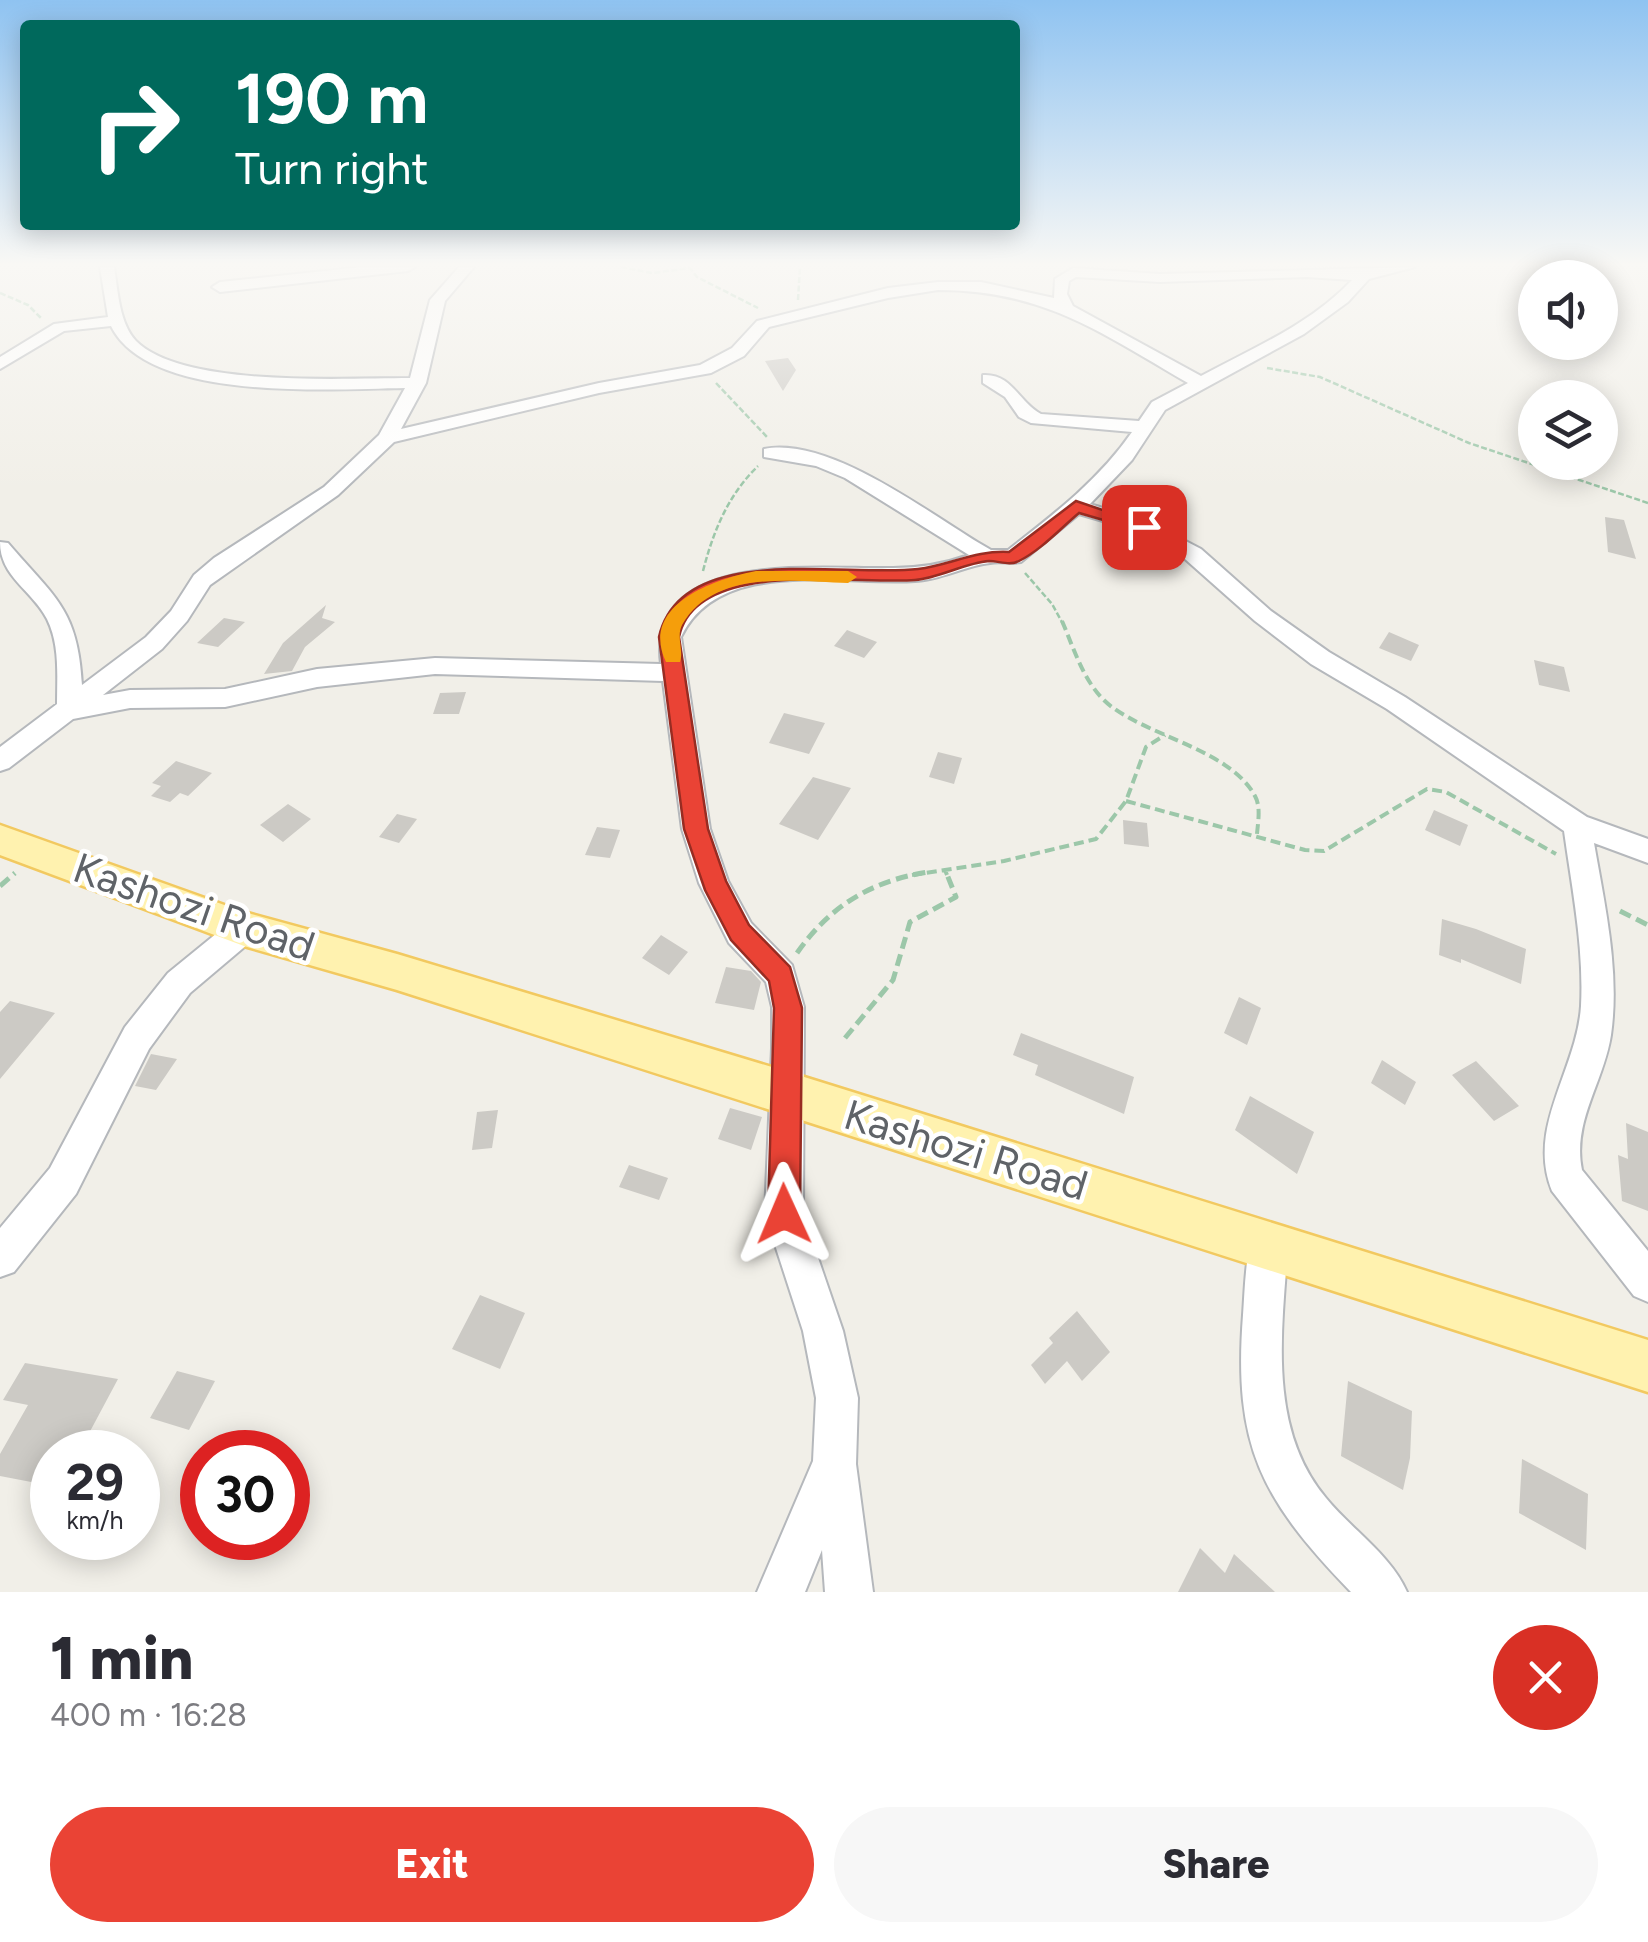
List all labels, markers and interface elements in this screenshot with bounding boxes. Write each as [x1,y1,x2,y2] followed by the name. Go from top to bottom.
[235,56,428,141] text: 190 m
[70,60,200,190] icon: right
[235,141,428,195] text: Turn right
[1518,260,1618,480] map controls
[1518,260,1618,360] button: sound
[1518,380,1618,480] button: layers
[1102,485,1187,570] pin
[1117,500,1172,555] icon: arrive
[67,842,321,972] street label: Kashozi Road
[838,1089,1094,1211] street label: Kashozi Road
[732,1162,836,1266] position arrow
[180,1430,310,1560] speed limit sign: 30
[66,1452,124,1513] text: 29
[66,1505,124,1535] text: km/h
[50,1622,193,1694] text: 1 min
[1493,1625,1598,1730] button: close
[50,1696,247,1734] text: 400 m · 16:28
[50,1807,814,1922] button: Exit
[834,1807,1598,1922] button: Share

